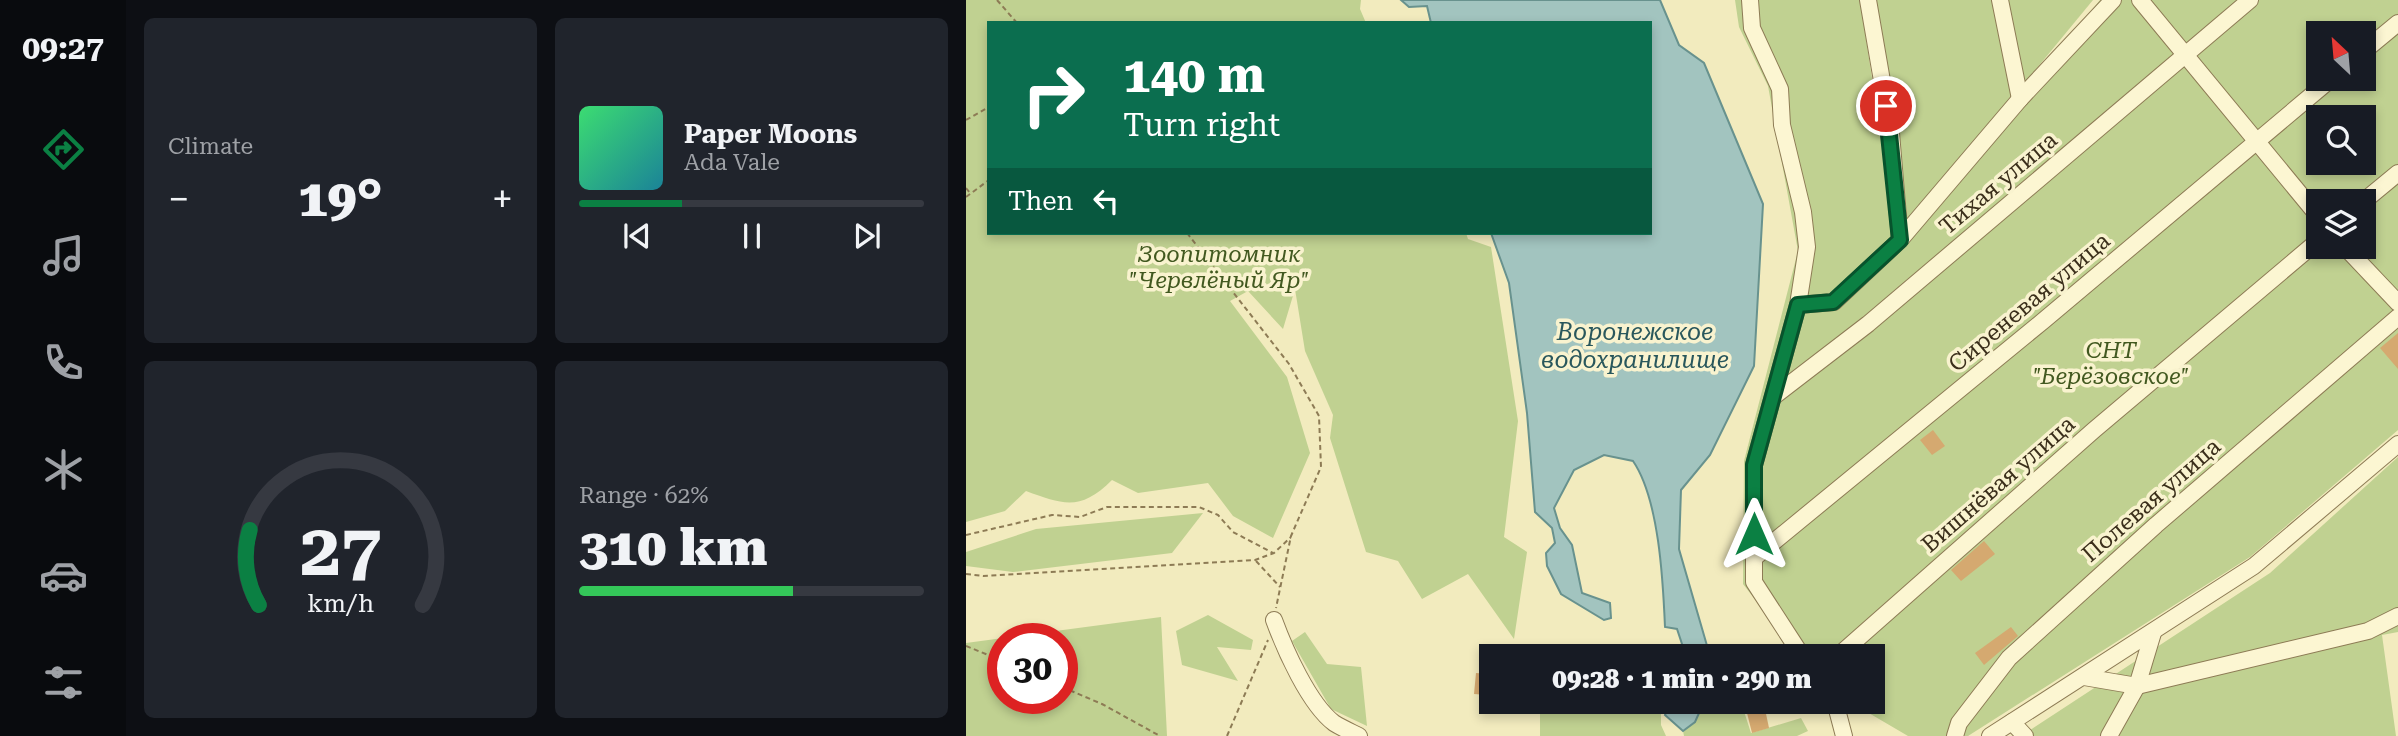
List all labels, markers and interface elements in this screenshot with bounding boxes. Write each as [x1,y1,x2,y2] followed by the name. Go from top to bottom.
[2306,21,2376,91] north arrow
[2306,21,2376,259] map controls
[22,29,104,67] text: 09:27
[1123,47,1265,104] text: 140 m
[1008,49,1099,140] icon: right
[1856,76,1916,136] pin
[1867,87,1905,125] icon: arrive
[2306,105,2376,175] button: search
[1123,106,1280,144] text: Turn right
[684,119,857,149] text: Paper Moons
[39,125,88,174] icon: directions
[1934,126,2063,240] street label: Тихая улица
[168,133,253,160] text: Climate
[684,149,780,176] text: Ada Vale
[298,168,383,229] text: 19°
[168,177,189,221] text: −
[492,177,513,221] text: +
[1087,182,1125,220] icon: left
[1008,186,1073,216] text: Then
[2306,189,2376,259] button: layers
[618,217,656,255] icon: previous
[733,217,771,255] icon: pause
[848,217,886,255] icon: next
[1943,227,2116,378] street label: Сиреневая улица
[39,231,88,280] icon: music
[1129,241,1309,294] park label: Зоопитомник "Червлёный Яр"
[1541,318,1729,374] water label: Воронежское водохранилище
[2033,337,2189,390] park label: СНТ "Берёзовское"
[39,338,88,387] icon: phone
[1916,410,2081,558] street label: Вишнёвая улица
[2077,433,2226,568] street label: Полевая улица
[39,445,88,494] icon: climate
[579,482,708,509] text: Range · 62%
[1717,497,1791,571] position arrow
[300,509,381,594] text: 27
[579,517,767,578] text: 310 km
[39,551,88,600] icon: car
[307,589,374,618] text: km/h
[987,623,1078,714] speed limit sign: 30
[39,658,88,707] icon: filters
[1552,664,1812,694] text: 09:28 · 1 min · 290 m

